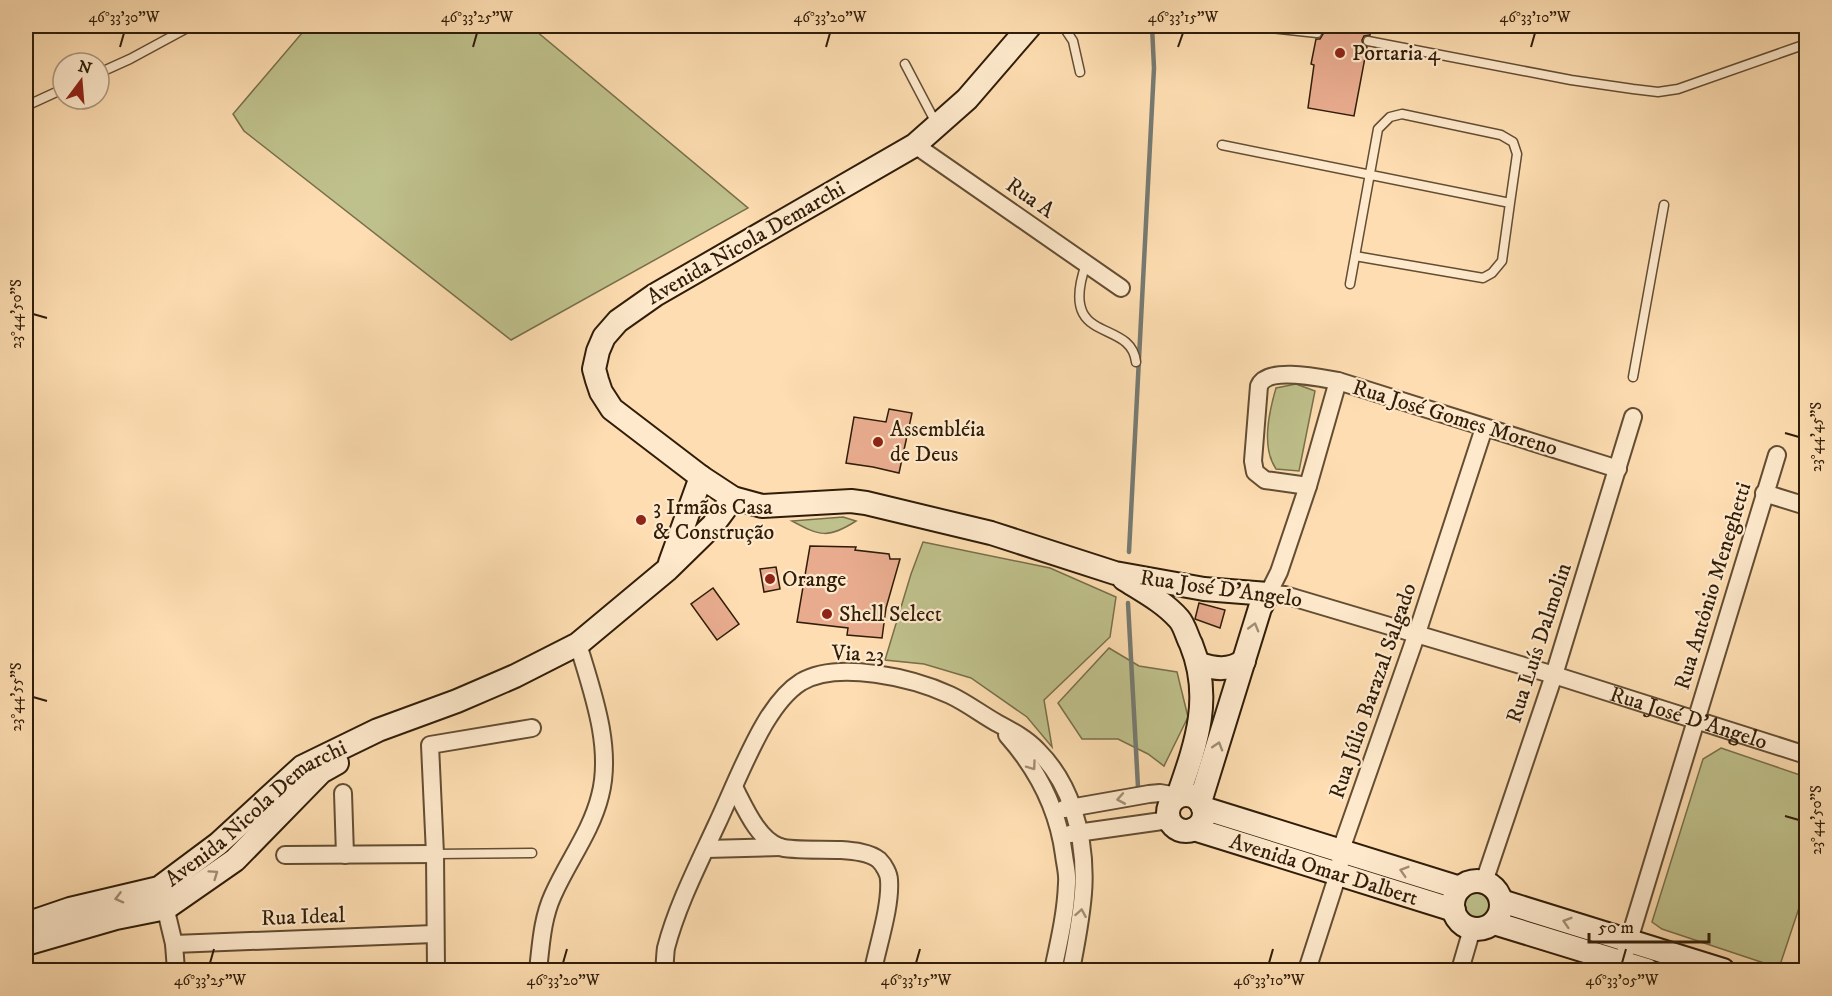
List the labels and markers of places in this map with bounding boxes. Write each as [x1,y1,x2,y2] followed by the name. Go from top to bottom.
[1352,40,1441,67] place label: Portaria 4
[1333,46,1347,60] marker: Portaria 4
[890,416,986,468] place label: Assembléia de Deus
[871,435,885,449] marker: Assembléia de Deus
[653,494,774,546] place label: 3 Irmãos Casa & Construção
[634,513,648,527] marker: 3 Irmãos Casa & Construção
[782,566,846,593] place label: Orange
[763,572,777,586] marker: Orange
[839,601,942,628] place label: Shell Select
[820,607,834,621] marker: Shell Select

